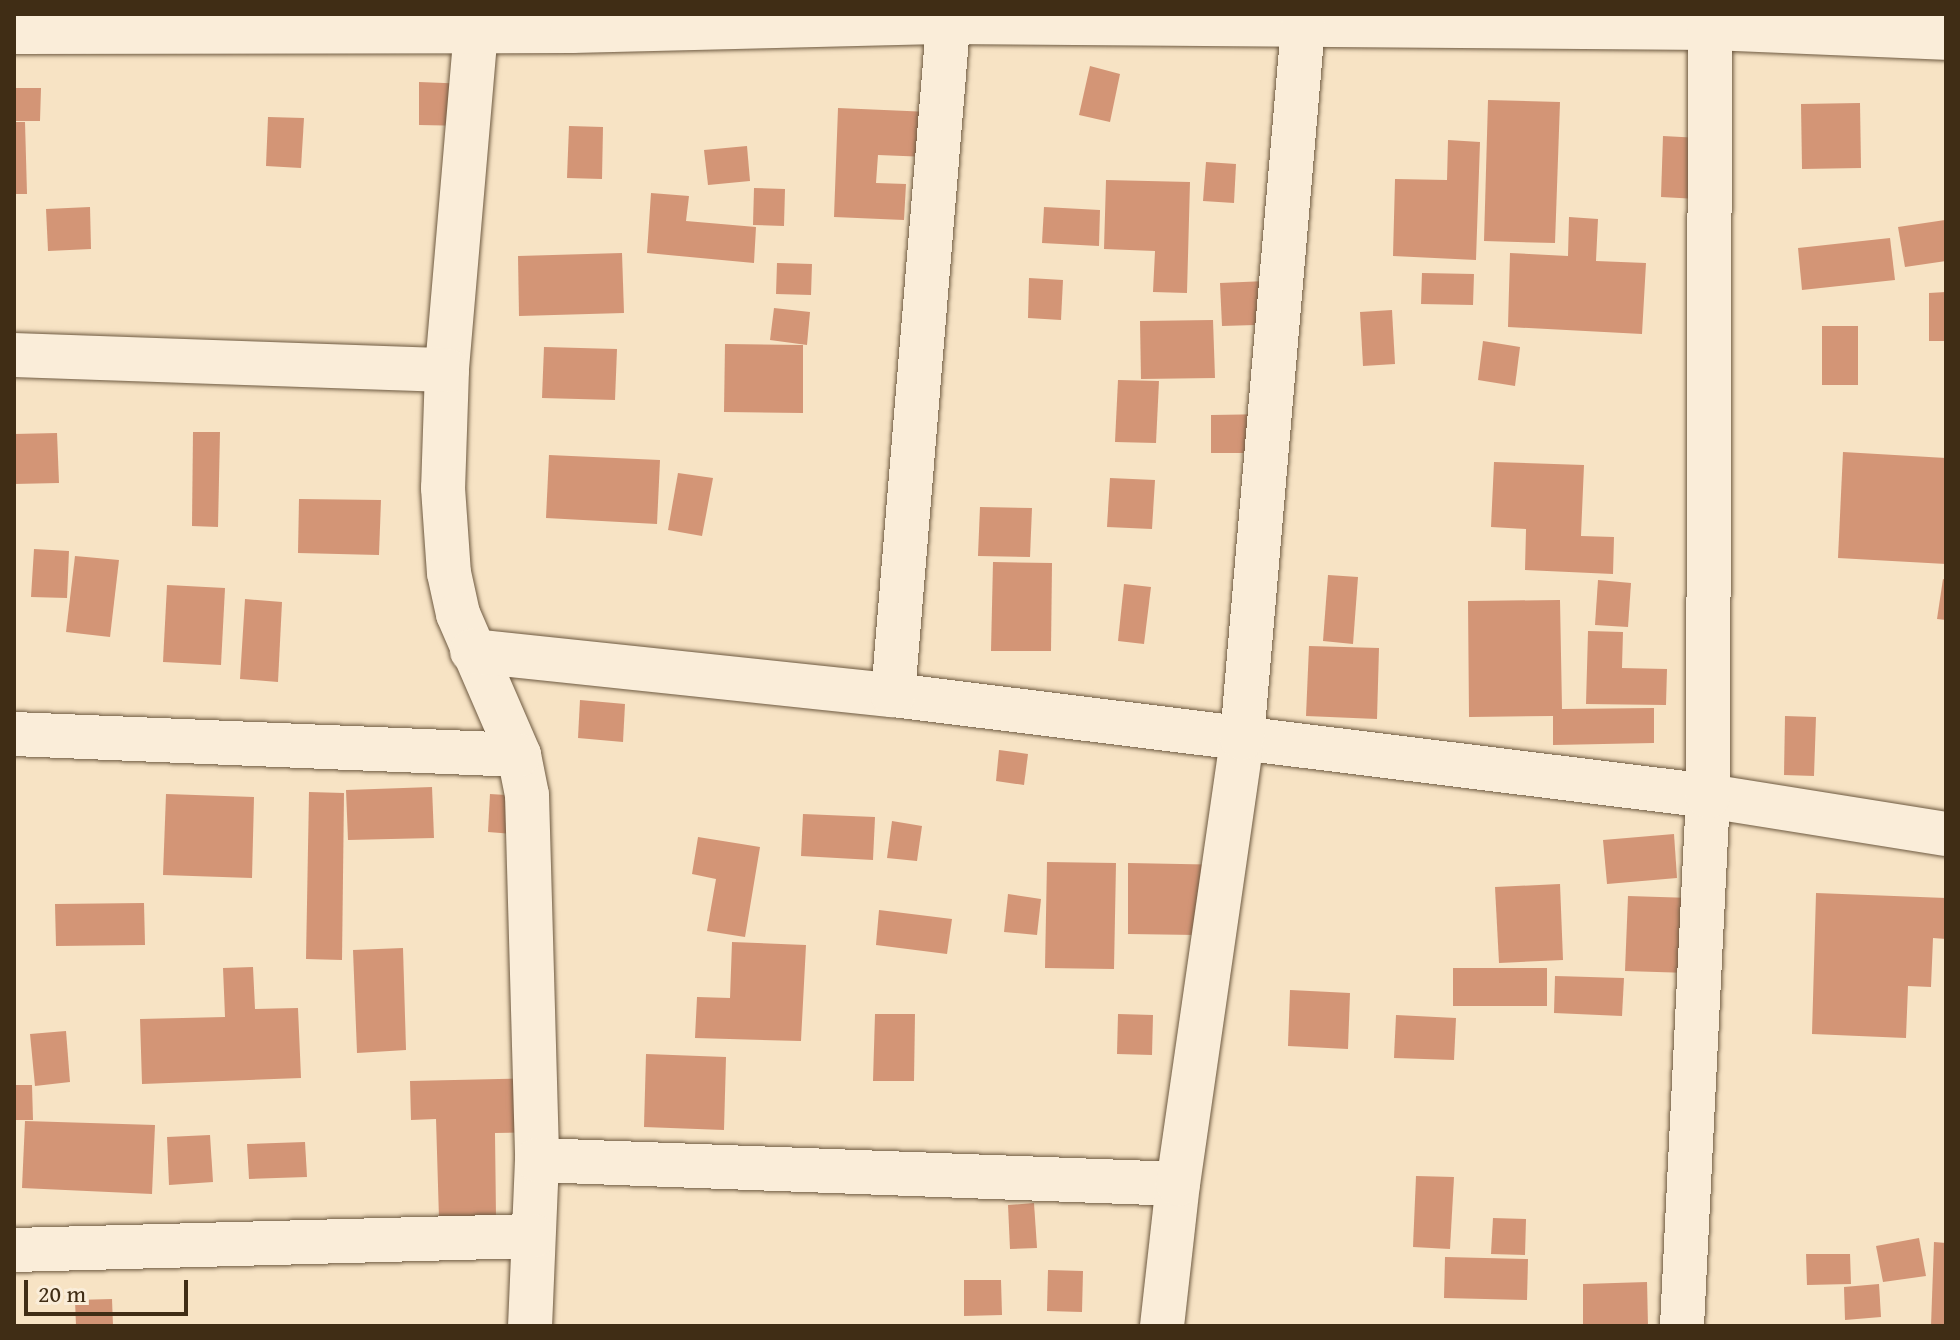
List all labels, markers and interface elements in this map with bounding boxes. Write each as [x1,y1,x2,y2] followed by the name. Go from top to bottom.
[28,1264,192,1314] scale bar
[38,1276,86,1311] text: 20 m

